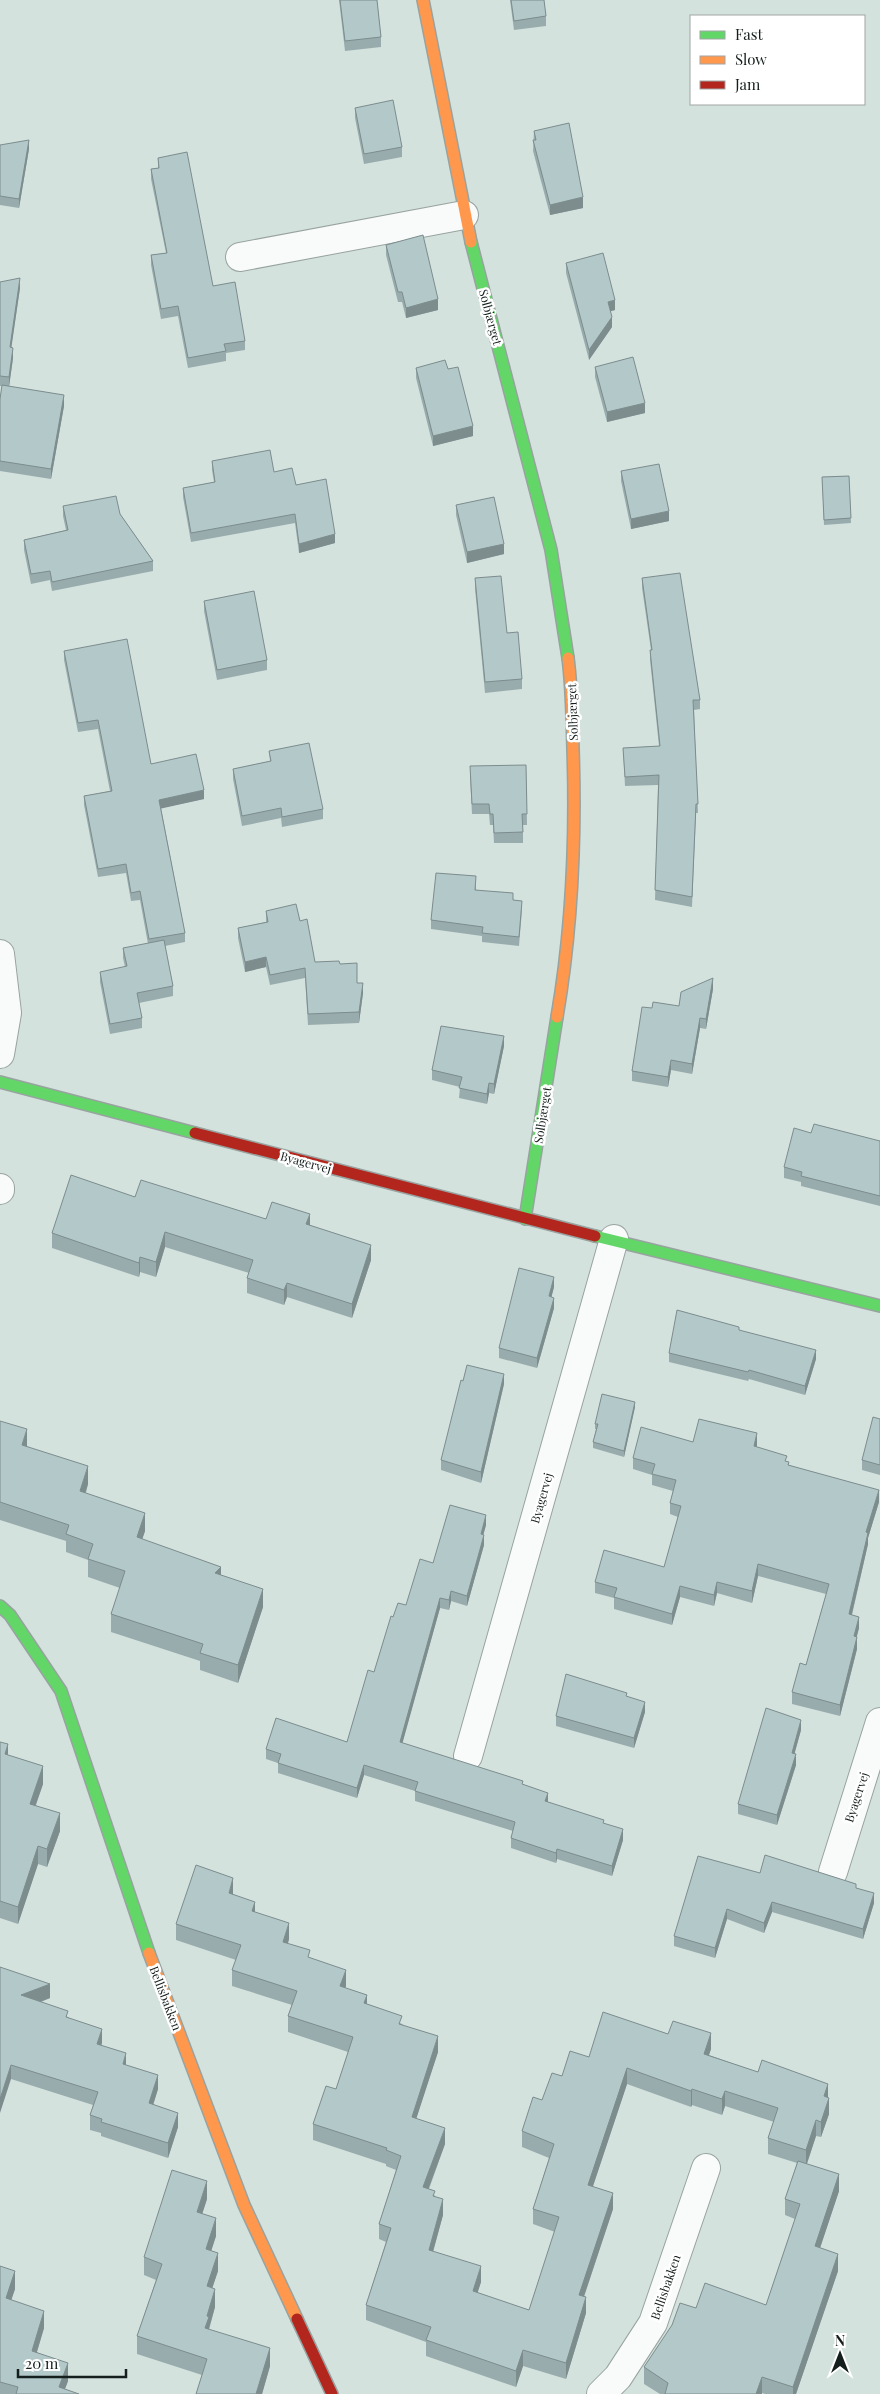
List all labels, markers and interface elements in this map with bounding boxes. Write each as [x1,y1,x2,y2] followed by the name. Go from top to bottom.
[690,15,865,105] legend
[735,24,764,44] text: Fast
[735,49,767,69] text: Slow
[734,74,761,94] text: Jam
[476,287,506,347] street label: Solbjærget
[563,682,581,741] street label: Solbjærget
[530,1085,554,1144] street label: Solbjærget
[279,1148,333,1176] street label: Byagervej
[526,1471,556,1525] street label: Byagervej
[840,1770,872,1824] street label: Byagervej
[146,1964,186,2032] street label: Bellisbakken
[646,2252,684,2322] street label: Bellisbakken
[815,2329,865,2379] north arrow
[835,2331,845,2350] text: N
[18,2346,125,2378] scale bar
[25,2353,59,2373] text: 20 m

